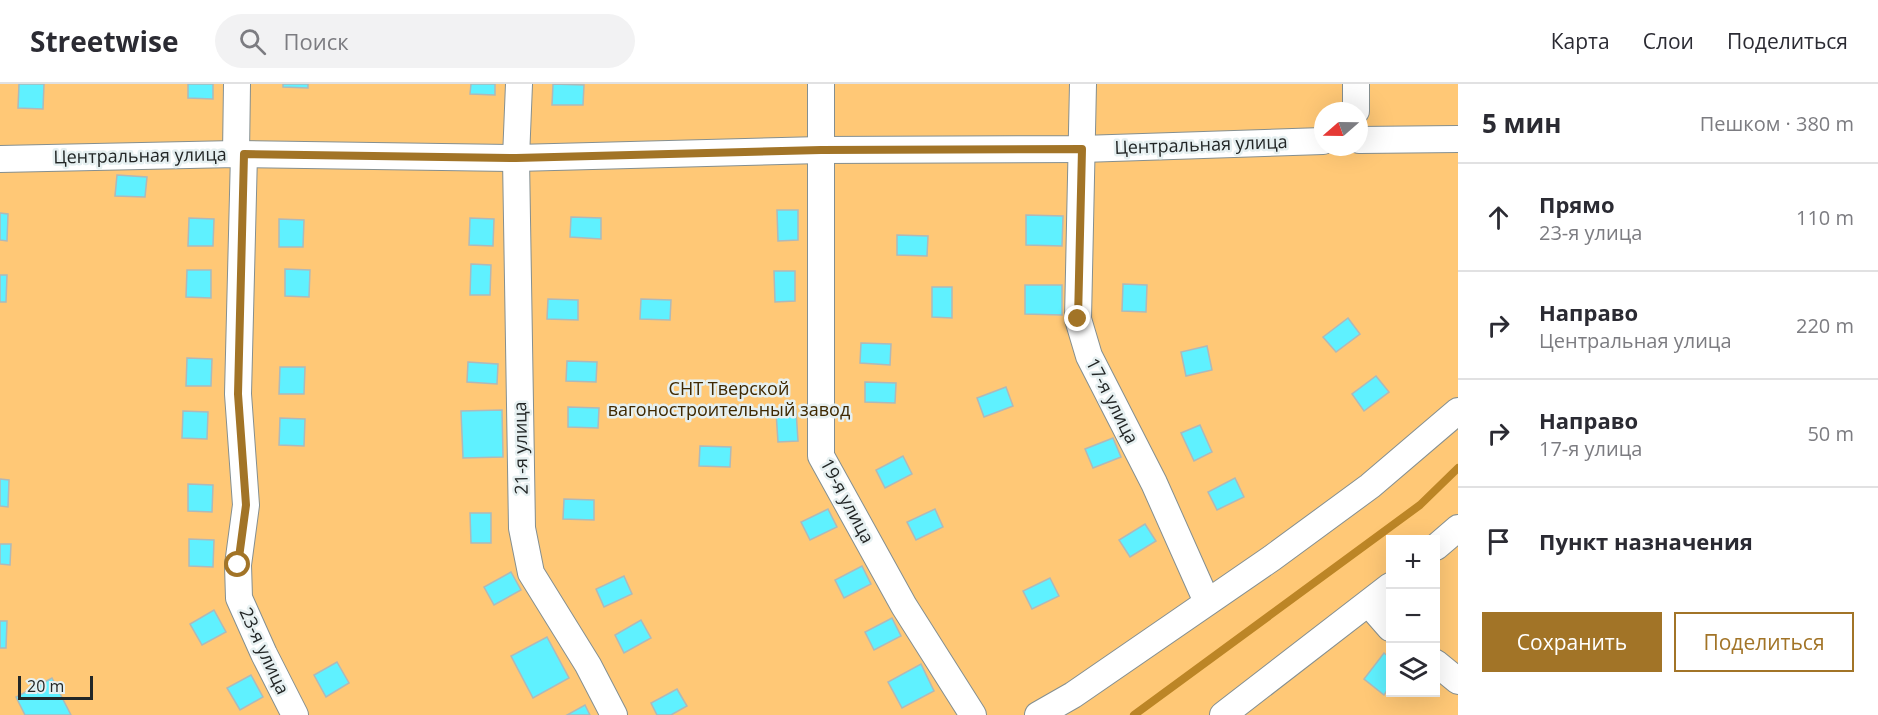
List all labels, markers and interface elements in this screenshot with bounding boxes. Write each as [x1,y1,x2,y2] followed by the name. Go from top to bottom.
[215,14,635,68] search box
[30,22,179,60] text: Streetwise
[236,25,269,58] icon: search
[284,26,349,56] text: Поиск
[1551,27,1610,55] text: Карта
[1643,27,1694,55] text: Слои
[1727,27,1848,55] text: Поделиться
[1314,102,1368,156] north arrow
[1482,105,1562,141] text: 5 мин
[1700,110,1854,137] text: Пешком · 380 m
[1114,129,1288,159] street label: Центральная улица
[53,141,227,169] street label: Центральная улица
[1539,189,1615,219] text: Прямо
[1482,201,1515,234] icon: ahead
[1796,204,1854,231] text: 110 m
[1539,219,1642,246] text: 23-я улица
[1539,297,1638,327] text: Направо
[1064,305,1090,331] route end
[1482,309,1515,342] icon: right
[1796,312,1854,339] text: 220 m
[1539,327,1732,354] text: Центральная улица
[1081,354,1145,447] street label: 17-я улица
[608,376,850,421] park label: СНТ Тверской вагоностроительный завод
[507,401,533,495] street label: 21-я улица
[1539,405,1638,435] text: Направо
[1482,417,1515,450] icon: right
[1807,420,1854,447] text: 50 m
[1539,435,1642,462] text: 17-я улица
[815,454,880,547] street label: 19-я улица
[1482,525,1515,558] icon: arrive
[1539,526,1753,556] text: Пункт назначения
[1386,535,1440,697] map controls
[1386,535,1440,589] button: +
[224,551,250,577] route start
[1386,589,1440,643] button: −
[234,603,295,698] street label: 23-я улица
[1482,612,1662,672] button: Сохранить
[1674,612,1854,672] button: Поделиться
[1386,643,1440,697] button: layers
[18,673,93,700] scale bar
[27,675,64,697] text: 20 m

